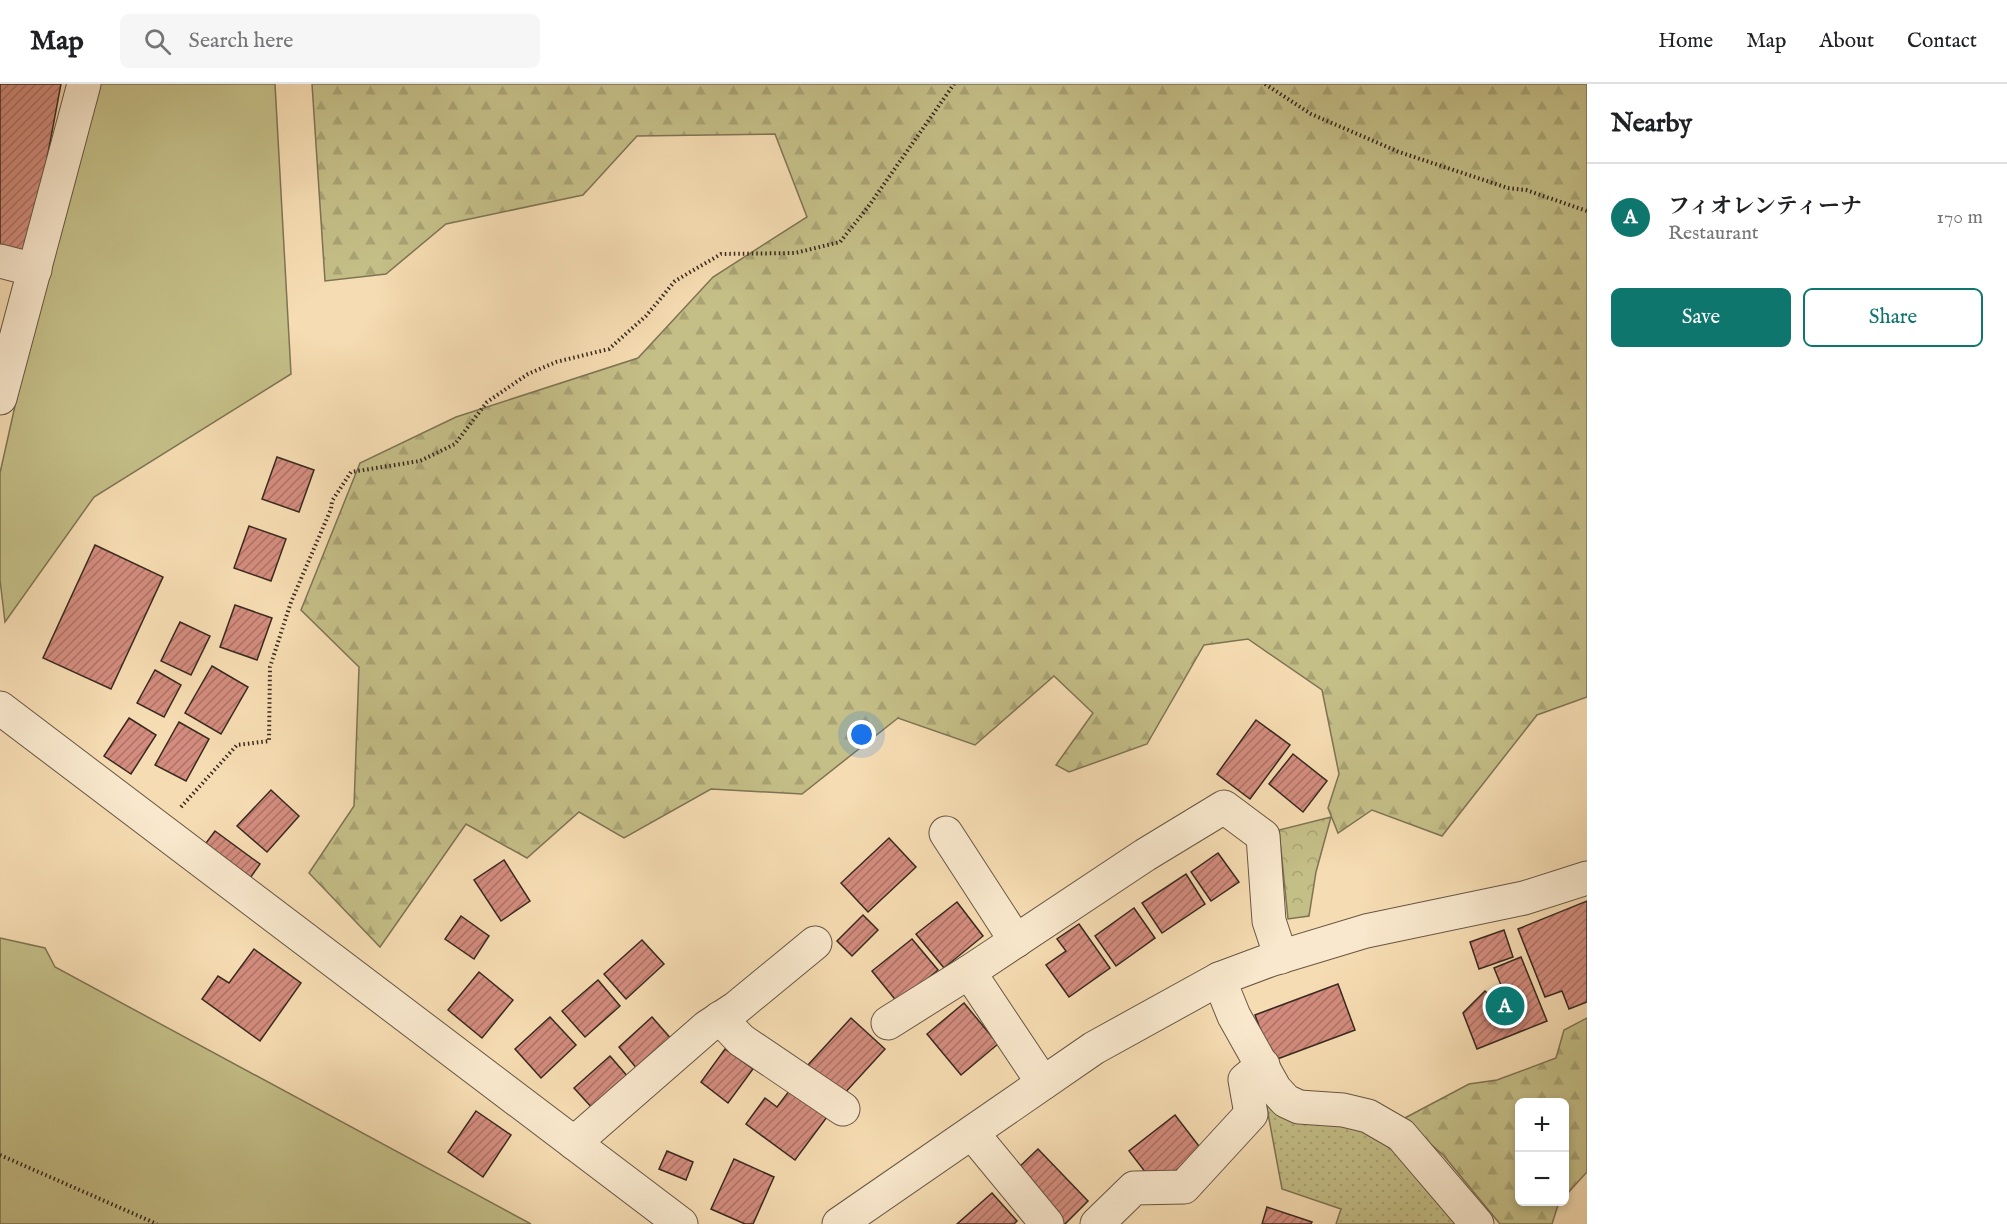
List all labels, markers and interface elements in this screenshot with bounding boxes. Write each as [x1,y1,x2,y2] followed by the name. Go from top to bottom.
[120,14,540,68] search box
[30,24,84,59] text: Map
[141,25,174,58] icon: search
[189,27,293,55] text: Search here
[1658,28,1713,55] text: Home
[1746,28,1786,55] text: Map
[1819,28,1874,55] text: About
[1907,28,1977,55] text: Contact
[1611,107,1692,140] text: Nearby
[1668,193,1862,221] text: フィオレンティーナ
[1624,205,1637,230] text: A
[1937,205,1983,230] text: 170 m
[1668,221,1759,246] text: Restaurant
[1611,288,1791,347] button: Save
[1803,288,1983,347] button: Share
[847,720,876,749] your location
[1486,984,1524,1028] pin: A
[1515,1098,1569,1206] map controls
[1515,1098,1569,1152] button: +
[1515,1152,1569,1206] button: −

